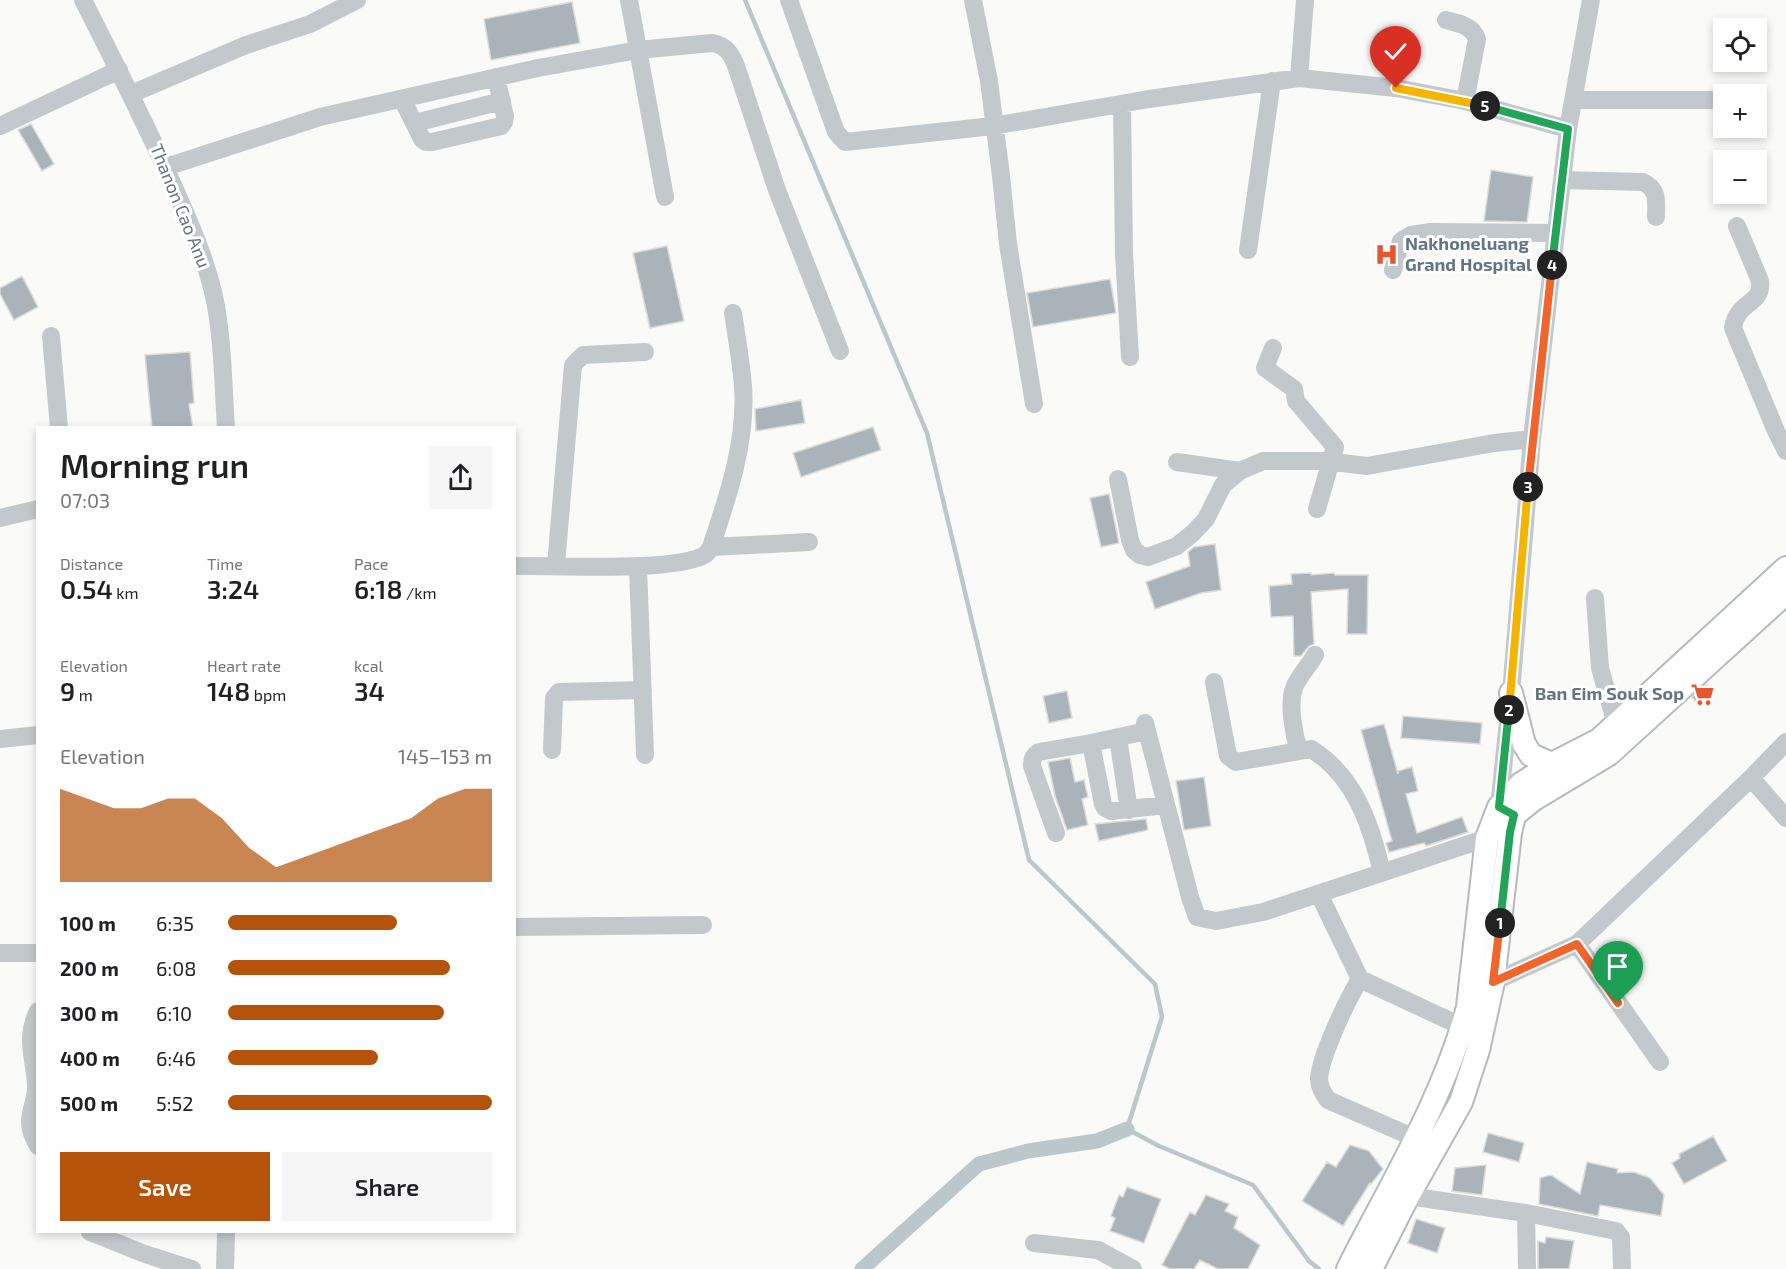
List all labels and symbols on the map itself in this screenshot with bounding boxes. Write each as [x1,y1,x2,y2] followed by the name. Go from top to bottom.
[1370,26,1421,88] pin
[1470,91,1500,121] pin: 5
[146,140,216,271] street label: Thanon Cao Anu
[1405,232,1532,275] place label: Nakhoneluang Grand Hospital
[1374,241,1400,267] hospital icon: Nakhoneluang Grand Hospital
[1537,250,1567,280] pin: 4
[1513,472,1543,502] pin: 3
[1689,681,1715,707] supermarket icon: Ban Eim Souk Sop
[1535,682,1684,704] place label: Ban Eim Souk Sop
[1494,695,1524,725] pin: 2
[1485,908,1515,938] pin: 1
[1592,941,1643,1003] pin

